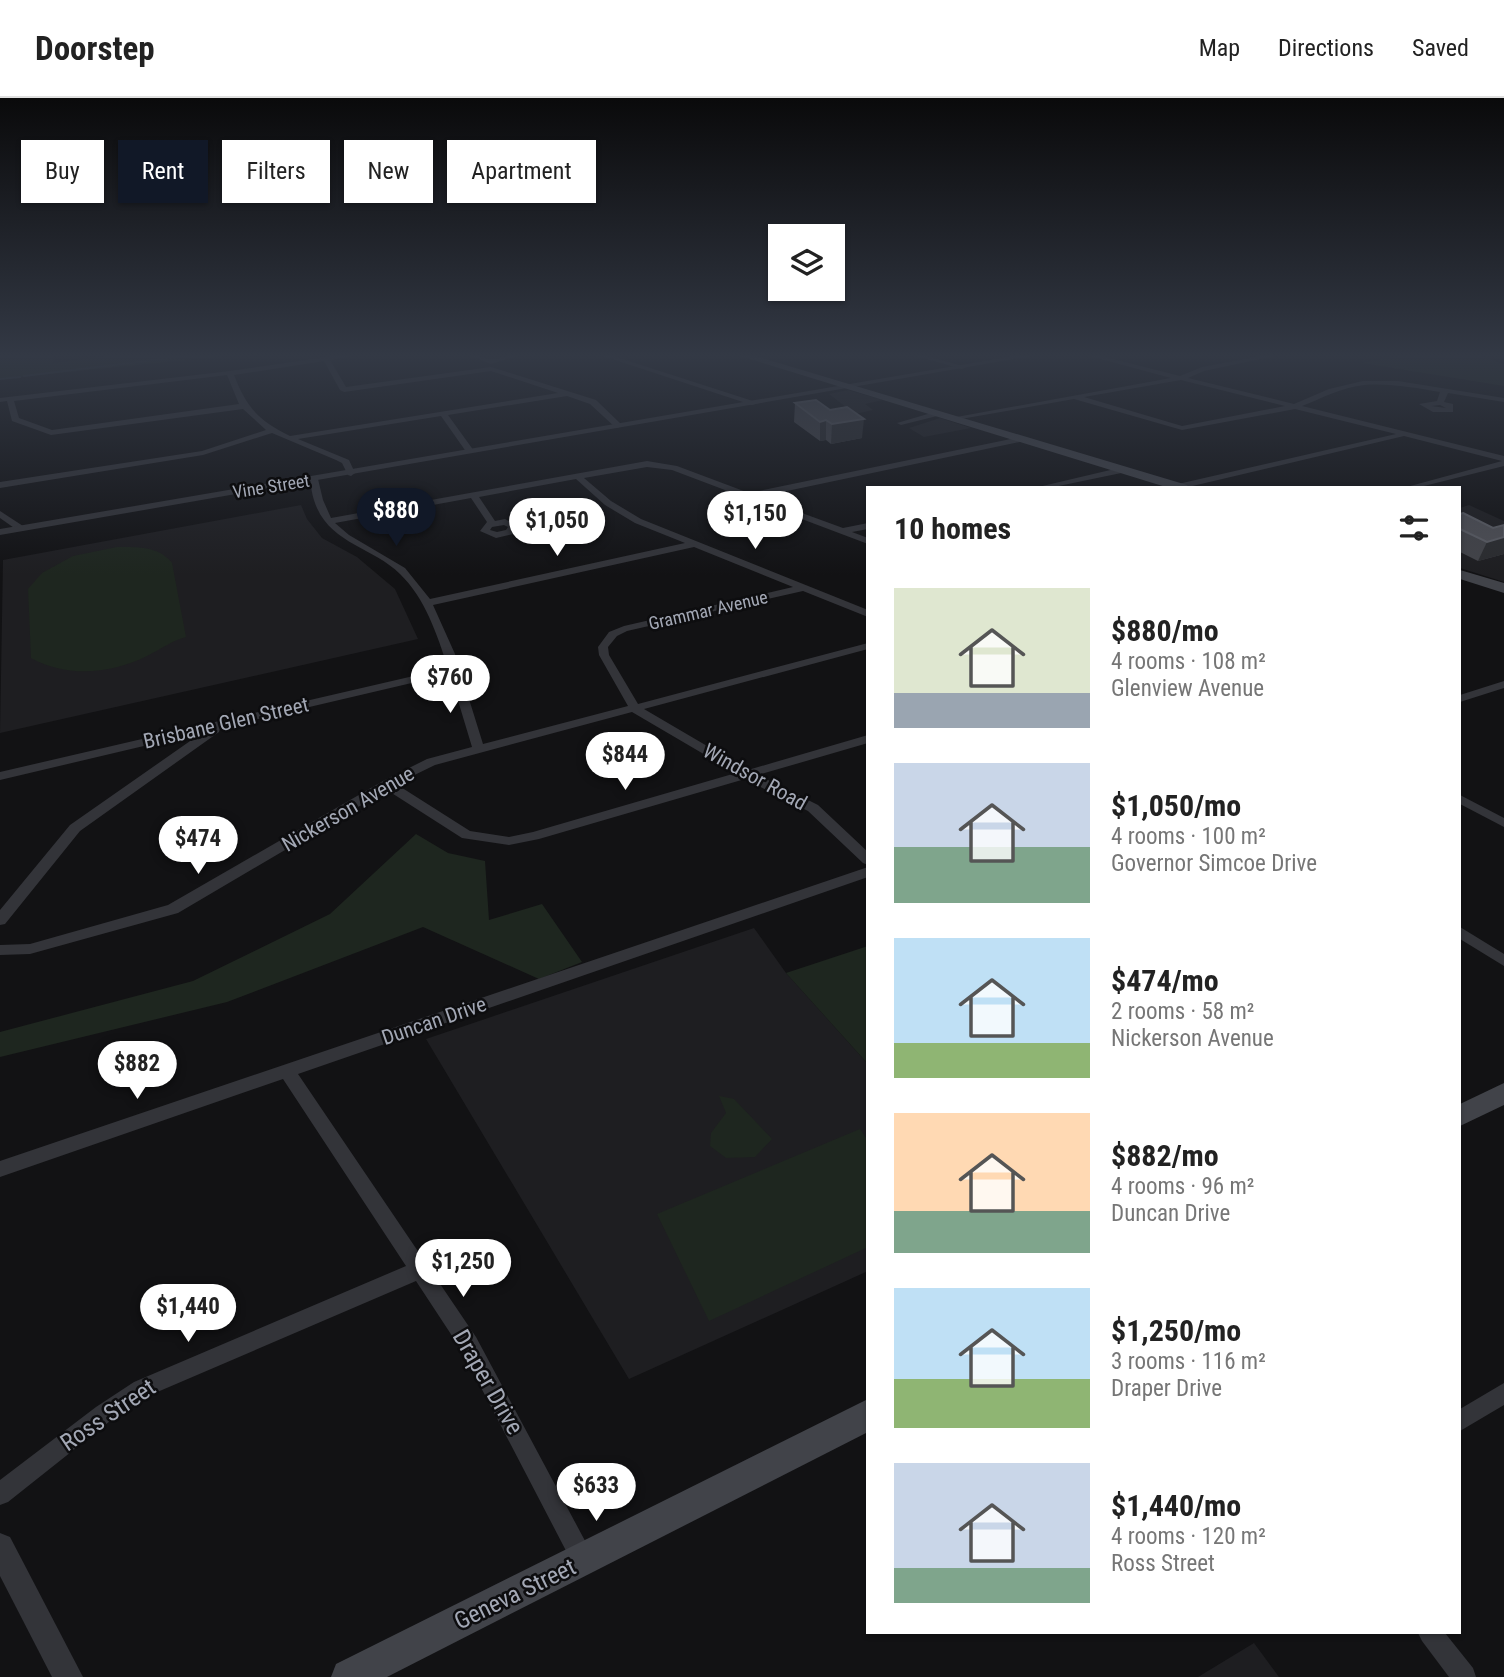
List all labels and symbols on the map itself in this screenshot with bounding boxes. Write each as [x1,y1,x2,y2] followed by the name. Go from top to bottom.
[231,470,311,502] street label: Vine Street
[355,489,437,548] pin: $880
[698,491,812,551] pin: $1,150
[500,498,614,558] pin: $1,050
[646,586,770,634] street label: Grammar Avenue
[409,656,491,715] pin: $760
[141,692,311,754] street label: Brisbane Glen Street
[584,732,666,792] pin: $844
[699,739,811,815] street label: Windsor Road
[278,761,418,857] street label: Nickerson Avenue
[157,816,239,876] pin: $474
[379,992,490,1050] street label: Duncan Drive
[96,1042,178,1101] pin: $882
[406,1240,520,1299] pin: $1,250
[131,1284,245,1344] pin: $1,440
[447,1325,529,1439] street label: Draper Drive
[55,1373,161,1457] street label: Ross Street
[555,1464,637,1523] pin: $633
[450,1553,580,1635] street label: Geneva Street

